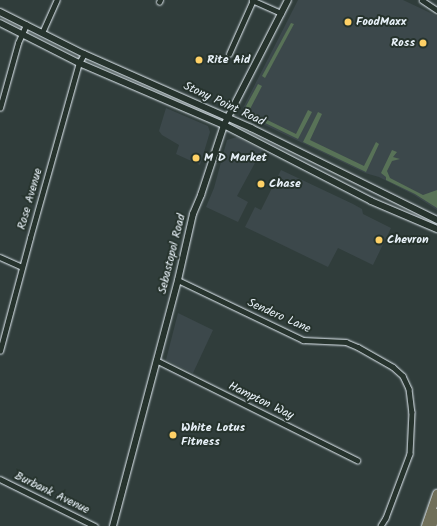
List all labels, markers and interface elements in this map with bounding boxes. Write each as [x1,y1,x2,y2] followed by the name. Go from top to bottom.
[356,15,406,29] place label: FoodMaxx
[343,17,353,27] marker: FoodMaxx
[391,36,415,50] place label: Ross
[418,38,428,48] marker: Ross
[207,53,250,67] place label: Rite Aid
[194,55,204,65] marker: Rite Aid
[181,79,267,129] street label: Stony Point Road
[204,151,267,165] place label: M D Market
[191,153,201,163] marker: M D Market
[14,167,46,231] street label: Rose Avenue
[269,177,301,191] place label: Chase
[256,179,266,189] marker: Chase
[155,213,189,295] street label: Sebastopol Road
[387,233,429,247] place label: Chevron
[374,235,384,245] marker: Chevron
[245,296,313,336] street label: Sendero Lane
[226,379,296,423] street label: Hampton Way
[181,421,245,449] place label: White Lotus Fitness
[168,430,178,440] marker: White Lotus Fitness
[12,469,92,517] street label: Burbank Avenue

